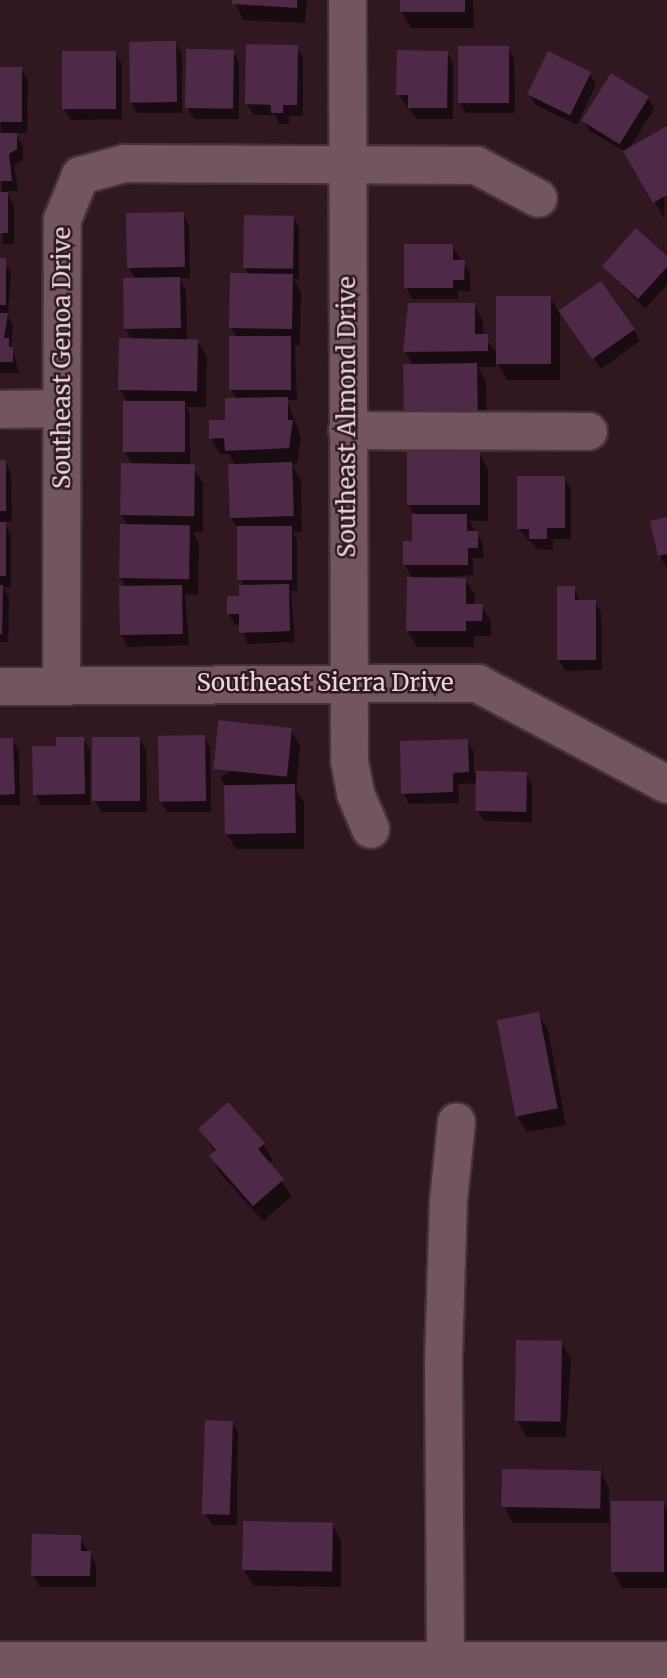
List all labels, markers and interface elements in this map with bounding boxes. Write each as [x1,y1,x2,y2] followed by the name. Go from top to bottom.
[48,227,76,489] street label: Southeast Genoa Drive
[333,276,361,558] street label: Southeast Almond Drive
[196,669,454,697] street label: Southeast Sierra Drive

